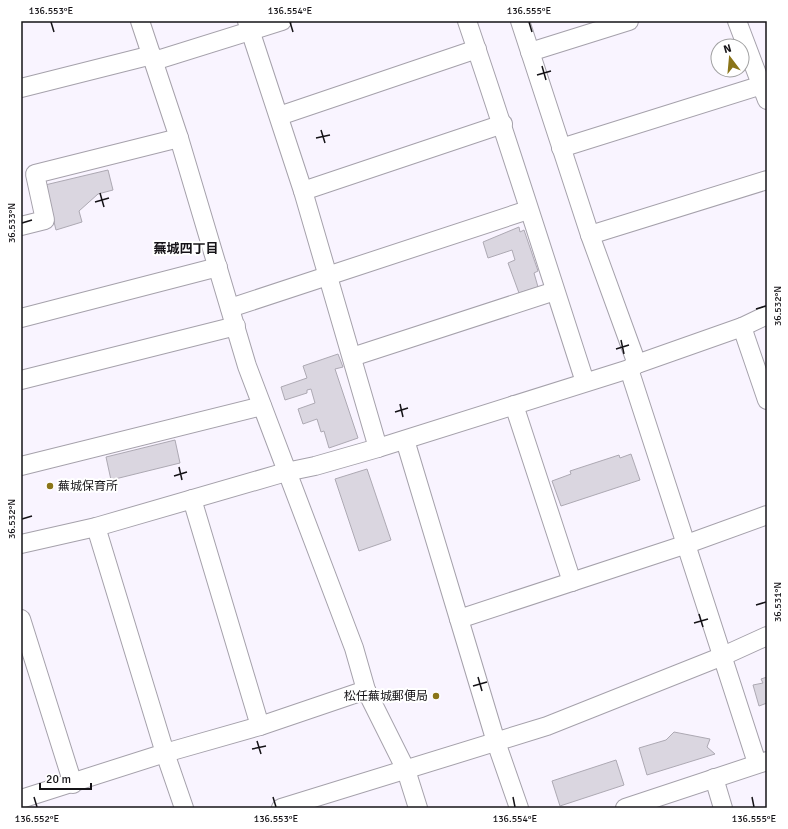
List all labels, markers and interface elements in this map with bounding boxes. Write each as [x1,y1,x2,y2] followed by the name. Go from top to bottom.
[29,5,74,17] text: 136.553°E
[268,5,313,17] text: 136.554°E
[507,5,552,17] text: 136.555°E
[710,38,750,78] north arrow
[722,42,733,56] text: N
[6,203,18,243] text: 36.533°N
[153,241,219,257] district label: 蕪城四丁目
[772,286,784,326] text: 36.532°N
[58,479,118,494] place label: 蕪城保育所
[45,481,55,491] marker: 蕪城保育所
[6,499,18,539] text: 36.532°N
[772,582,784,622] text: 36.531°N
[344,689,428,704] place label: 松任蕪城郵便局
[431,691,441,701] marker: 松任蕪城郵便局
[40,765,91,791] scale bar
[46,772,71,787] text: 20 m
[15,813,60,825] text: 136.552°E
[254,813,299,825] text: 136.553°E
[493,813,538,825] text: 136.554°E
[732,813,777,825] text: 136.555°E

